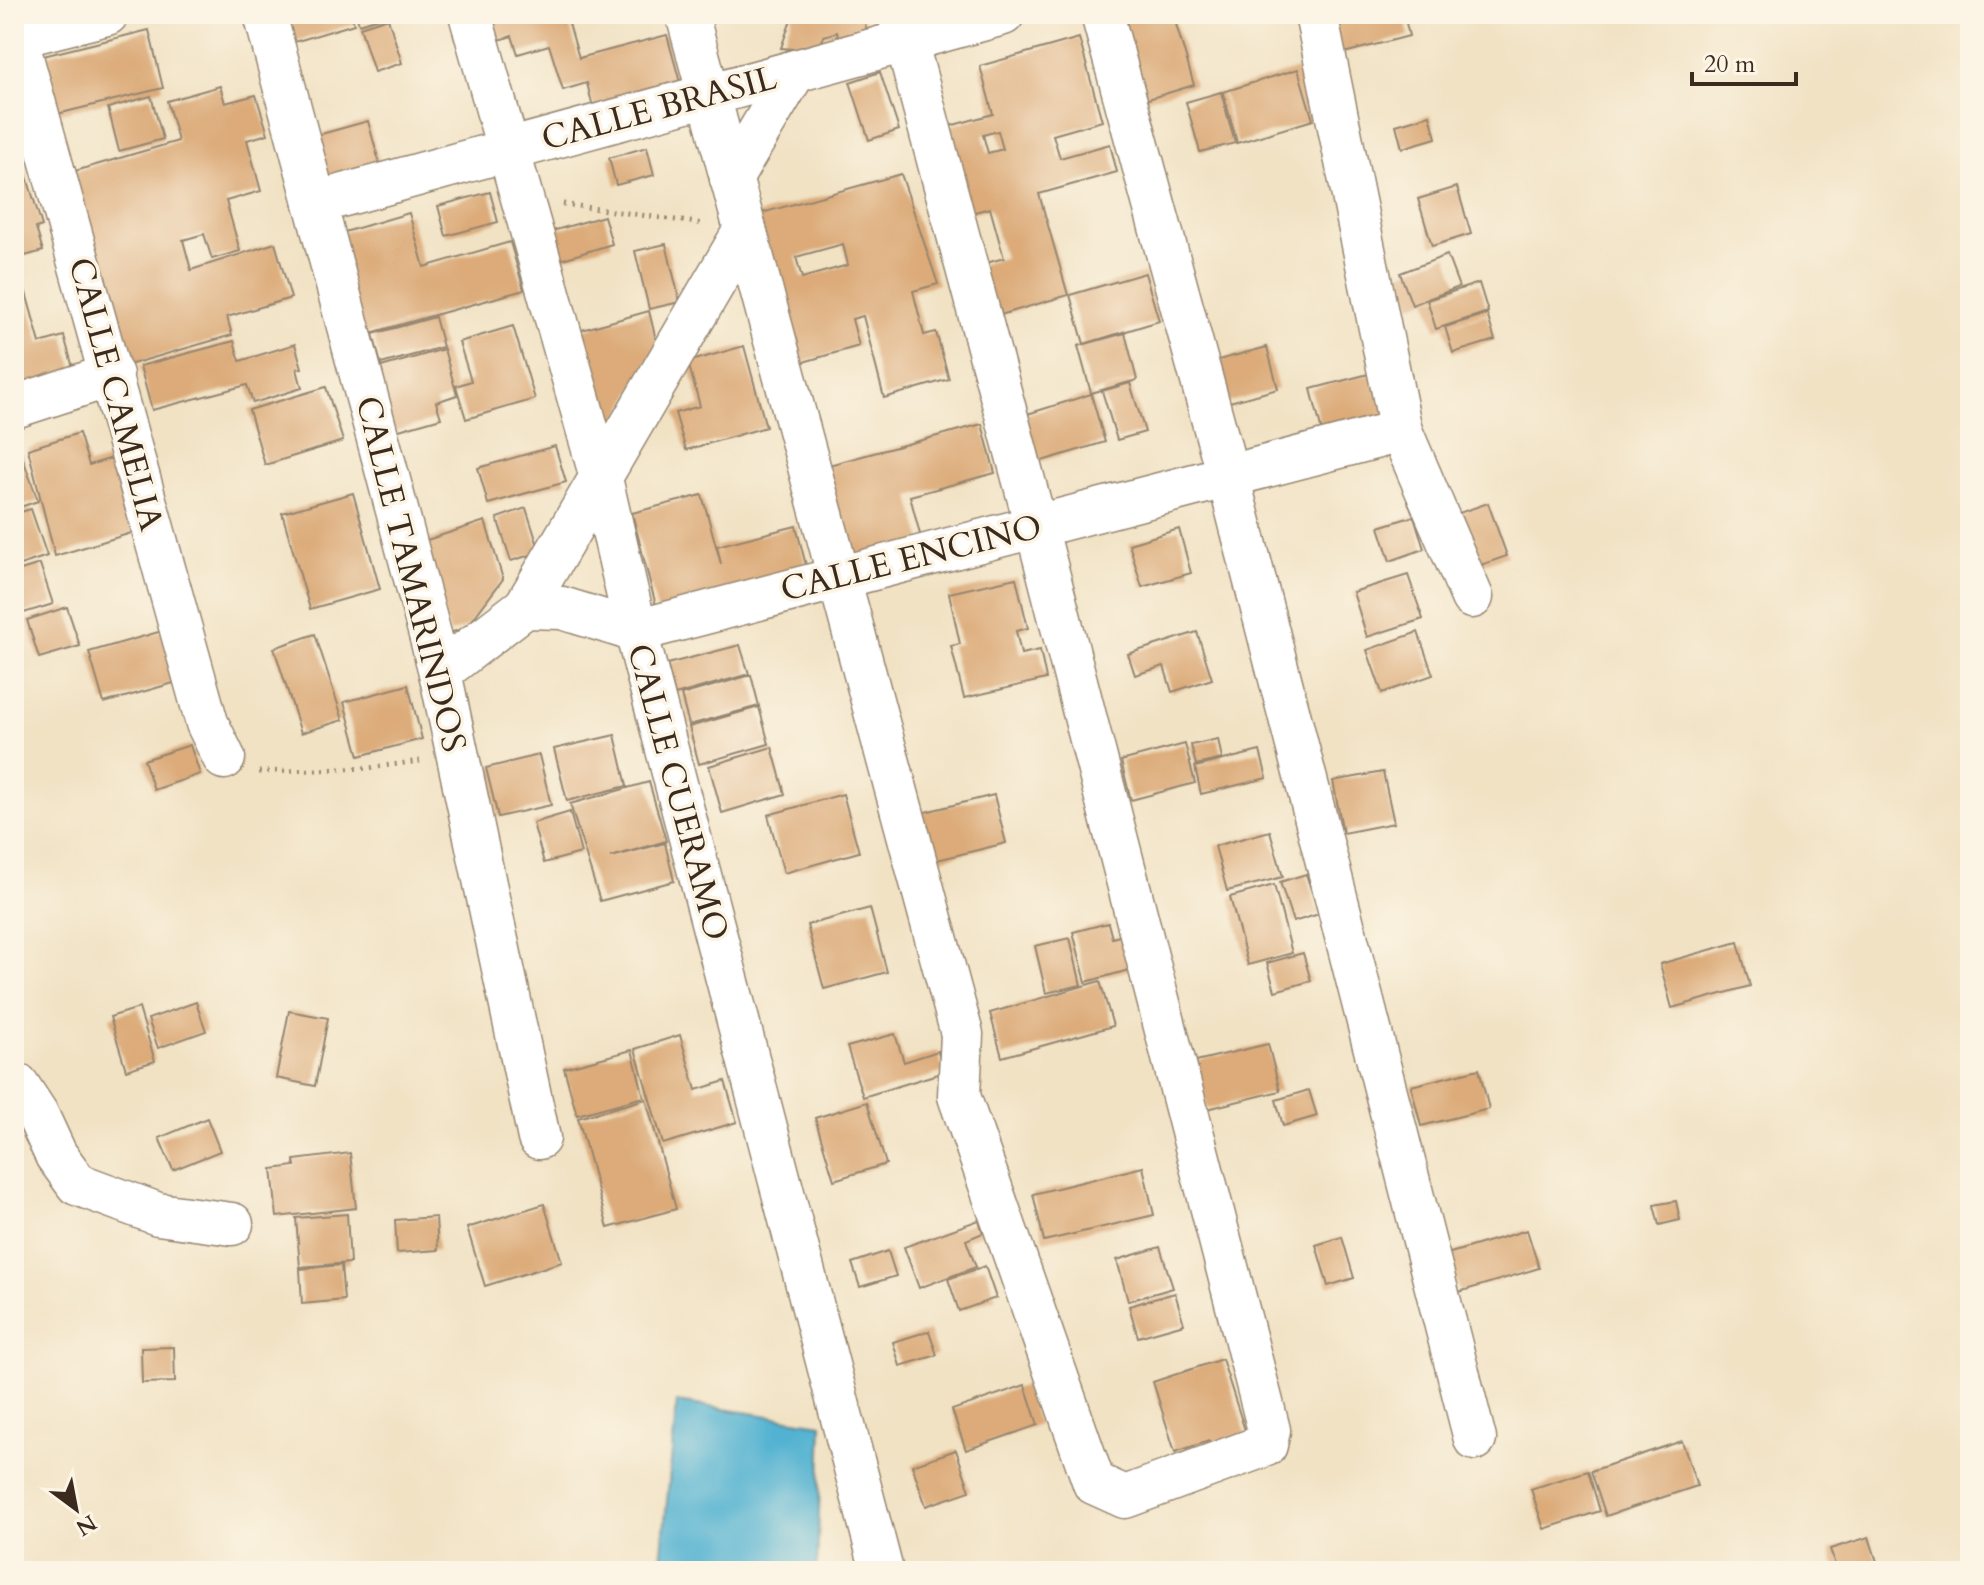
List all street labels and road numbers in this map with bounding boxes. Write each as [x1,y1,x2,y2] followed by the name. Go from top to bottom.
[536,54,782,161] street label: CALLE BRASIL
[57,252,175,536] street label: CALLE CAMELIA
[345,391,477,757] street label: CALLE TAMARINDOS
[776,503,1046,613] street label: CALLE ENCINO
[616,639,740,945] street label: CALLE CUERAMO

